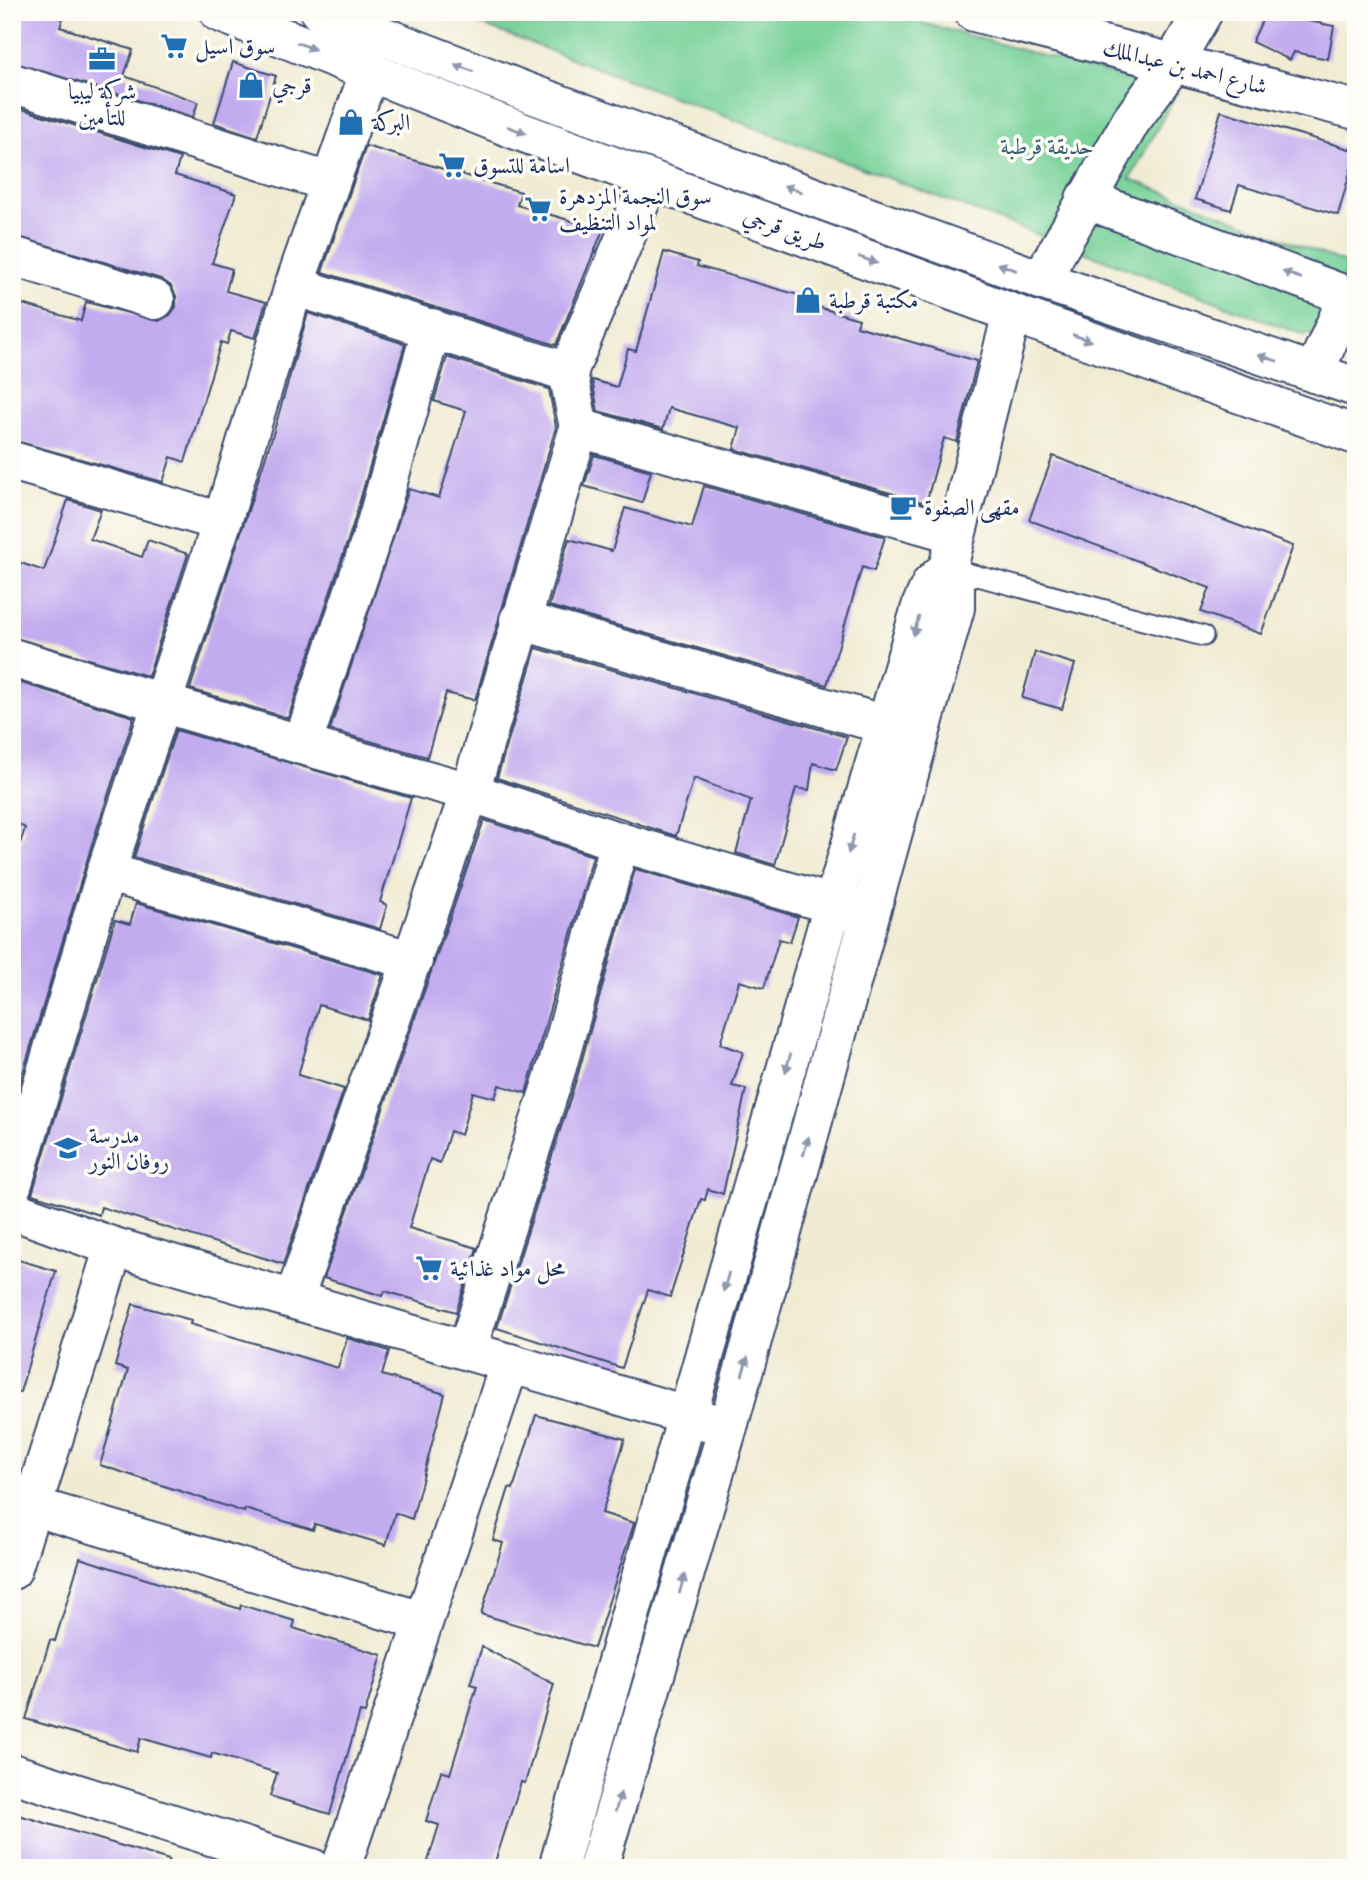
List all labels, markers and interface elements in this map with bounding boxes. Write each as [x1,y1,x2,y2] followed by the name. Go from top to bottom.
[159,31,189,61] supermarket icon: سوق اسيل
[195,33,275,63] place label: سوق اسيل
[1099,34,1270,106] street label: شارع احمد بن عبدالملك
[295,40,316,51] one-way arrow
[87,44,117,74] office icon: شركة ليبيا للتأمين
[454,62,475,73] one-way arrow
[236,70,266,100] shop icon: قرجي
[272,72,312,104] place label: قرجي
[68,77,136,131] place label: شركة ليبيا للتأمين
[336,107,366,137] shop icon: البركة
[371,108,410,136] place label: البركة
[506,124,527,135] one-way arrow
[1000,133,1094,161] park label: حديقة قرطبة
[437,150,467,180] supermarket icon: اسامة للتسوق
[473,152,570,180] place label: اسامة للتسوق
[559,183,712,237] place label: سوق النجمة المزدهرة لمواد التنظيف
[782,183,803,194] one-way arrow
[523,194,553,224] supermarket icon: سوق النجمة المزدهرة لمواد التنظيف
[738,201,830,261] street label: طريق قرجي
[858,254,879,265] one-way arrow
[996,261,1017,272] one-way arrow
[1281,269,1302,280] one-way arrow
[793,285,823,315] shop icon: مكتبة قرطبة
[829,287,918,315] place label: مكتبة قرطبة
[1071,333,1092,344] one-way arrow
[1257,352,1278,363] one-way arrow
[888,492,918,522] cafe icon: مقهى الصفوة
[924,494,1020,523] place label: مقهى الصفوة
[910,616,920,637] one-way arrow
[845,834,855,855] one-way arrow
[782,1052,793,1074] one-way arrow
[87,1122,169,1176] place label: مدرسة روفان النور
[53,1133,83,1163] school or university icon: مدرسة روفان النور
[802,1136,812,1157] one-way arrow
[414,1253,444,1283] supermarket icon: محل مواد غذائية
[450,1255,565,1285] place label: محل مواد غذائية
[720,1271,730,1292] one-way arrow
[740,1354,751,1376] one-way arrow
[677,1573,687,1594] one-way arrow
[613,1792,623,1813] one-way arrow

